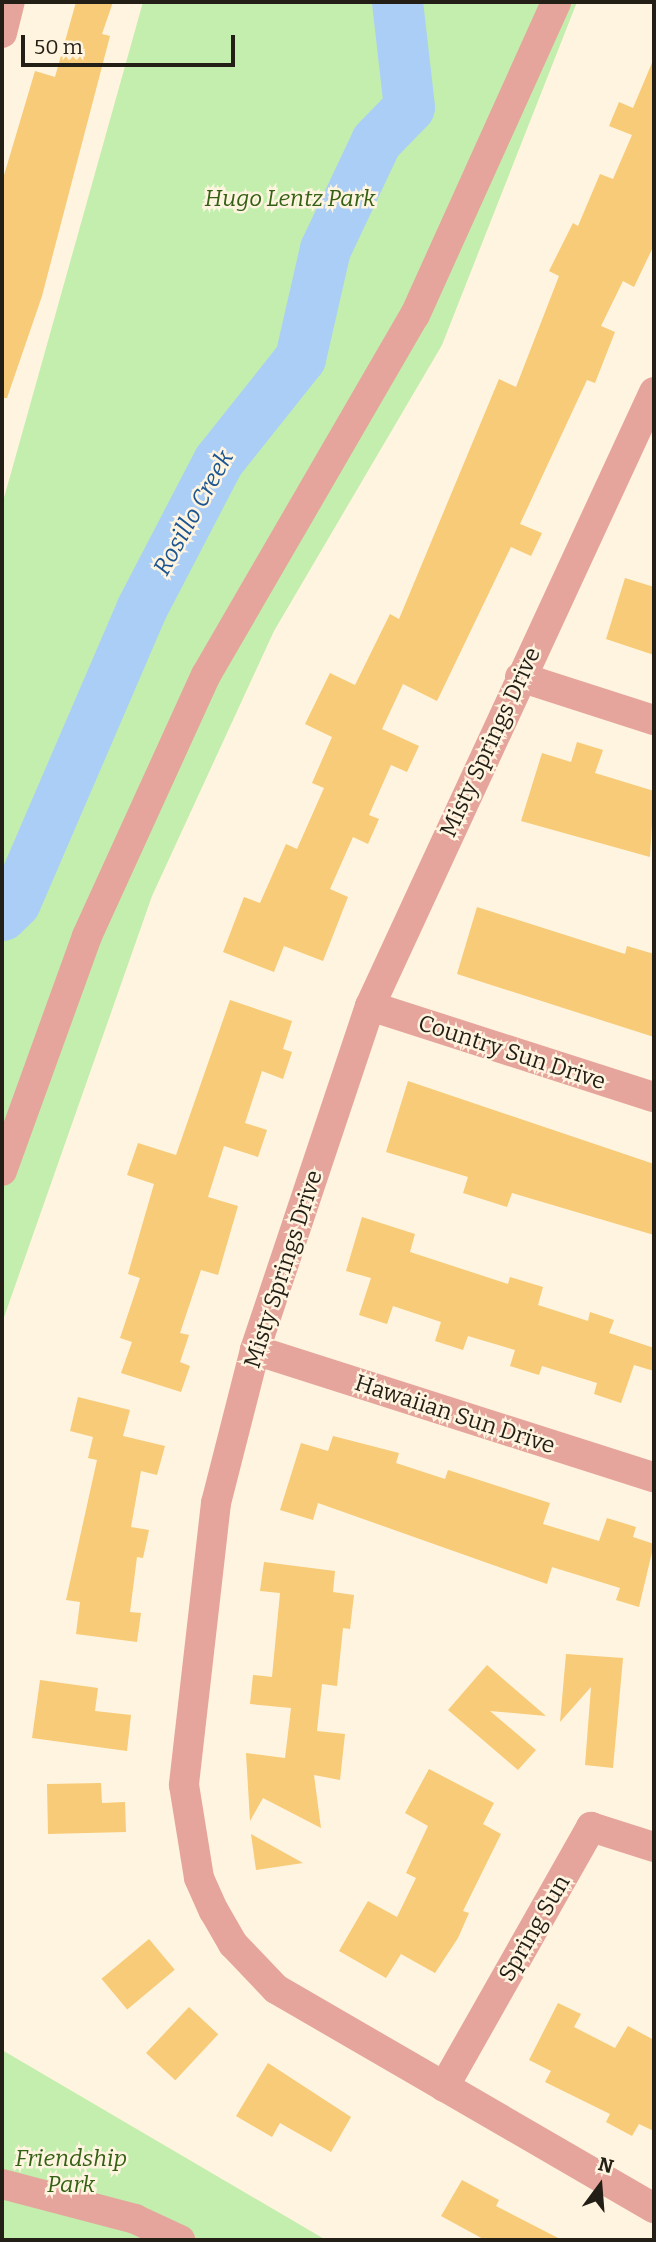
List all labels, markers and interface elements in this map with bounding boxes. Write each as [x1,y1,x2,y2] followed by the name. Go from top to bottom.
[24,21,238,65] scale bar
[34,34,83,60] text: 50 m
[205,184,375,212] park label: Hugo Lentz Park
[148,446,240,580] water label: Rosillo Creek
[434,643,546,841] street label: Misty Springs Drive
[415,1009,609,1095] street label: Country Sun Drive
[238,1167,328,1371] street label: Misty Springs Drive
[351,1369,559,1459] street label: Hawaiian Sun Drive
[493,1870,575,1986] street label: Spring Sun
[15,2144,127,2198] park label: Friendship Park
[565,2151,635,2221] north arrow
[596,2152,616,2178] text: N

